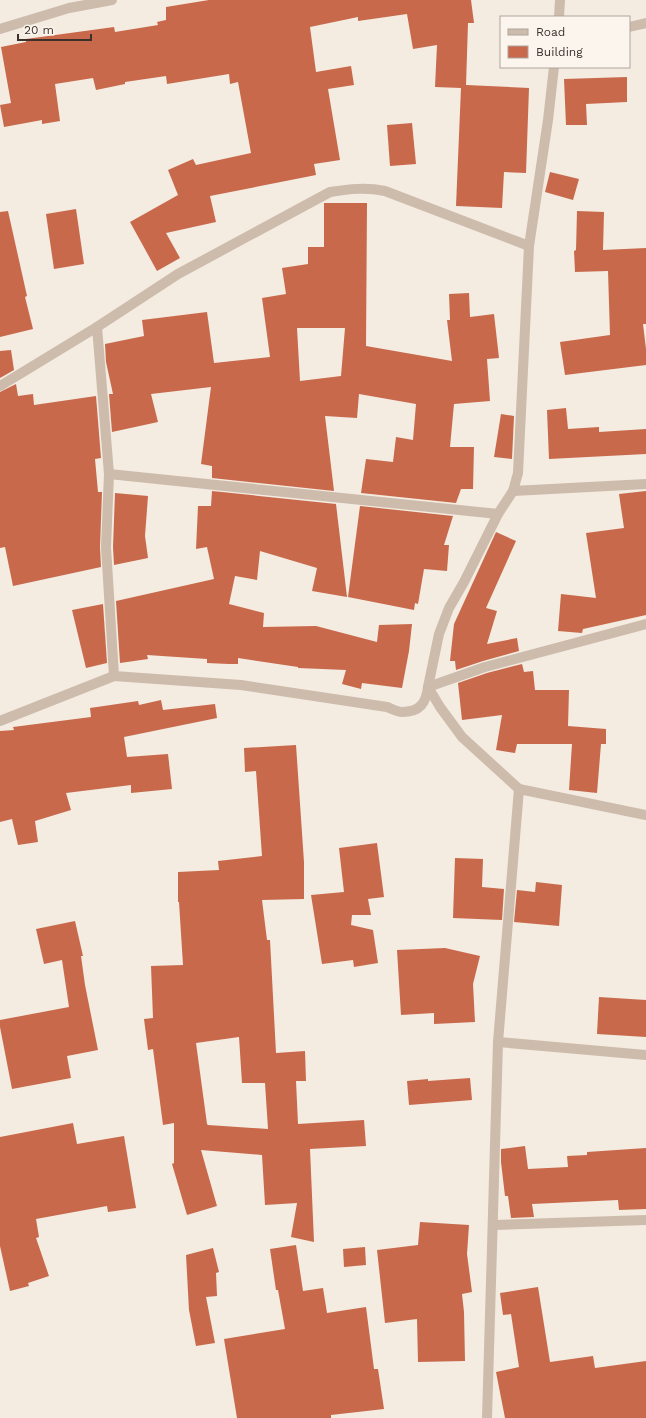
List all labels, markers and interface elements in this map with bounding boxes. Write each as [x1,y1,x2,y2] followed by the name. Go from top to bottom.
[18,16,91,42] scale bar
[500,16,630,68] legend
[24,23,54,37] text: 20 m
[536,25,565,39] text: Road
[536,45,583,59] text: Building

